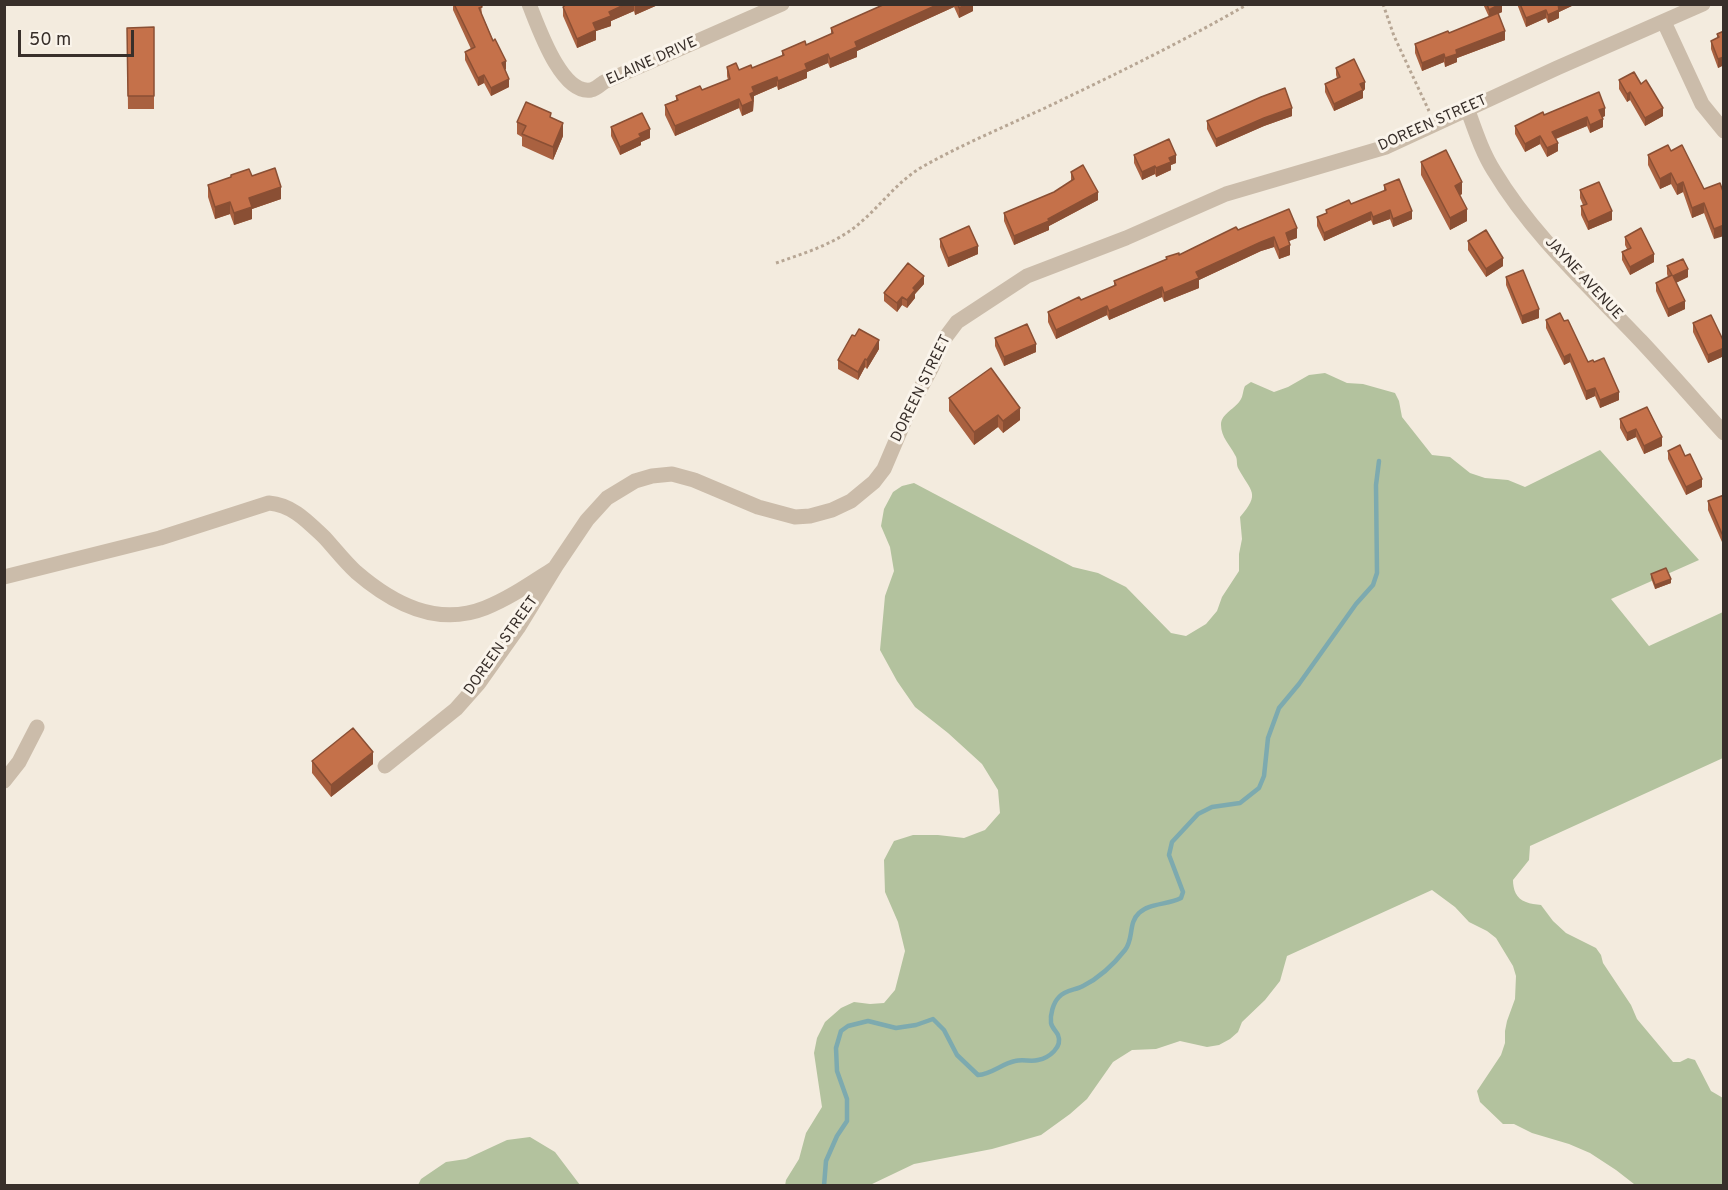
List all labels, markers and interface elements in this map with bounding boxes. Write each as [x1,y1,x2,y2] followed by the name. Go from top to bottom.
[21,18,136,56] scale bar
[29,29,71,52] text: 50 m
[604,34,700,90] street label: ELAINE DRIVE
[1376,92,1490,156] street label: DOREEN STREET
[1540,234,1626,324] street label: JAYNE AVENUE
[888,332,956,446] street label: DOREEN STREET
[461,593,543,699] street label: DOREEN STREET

